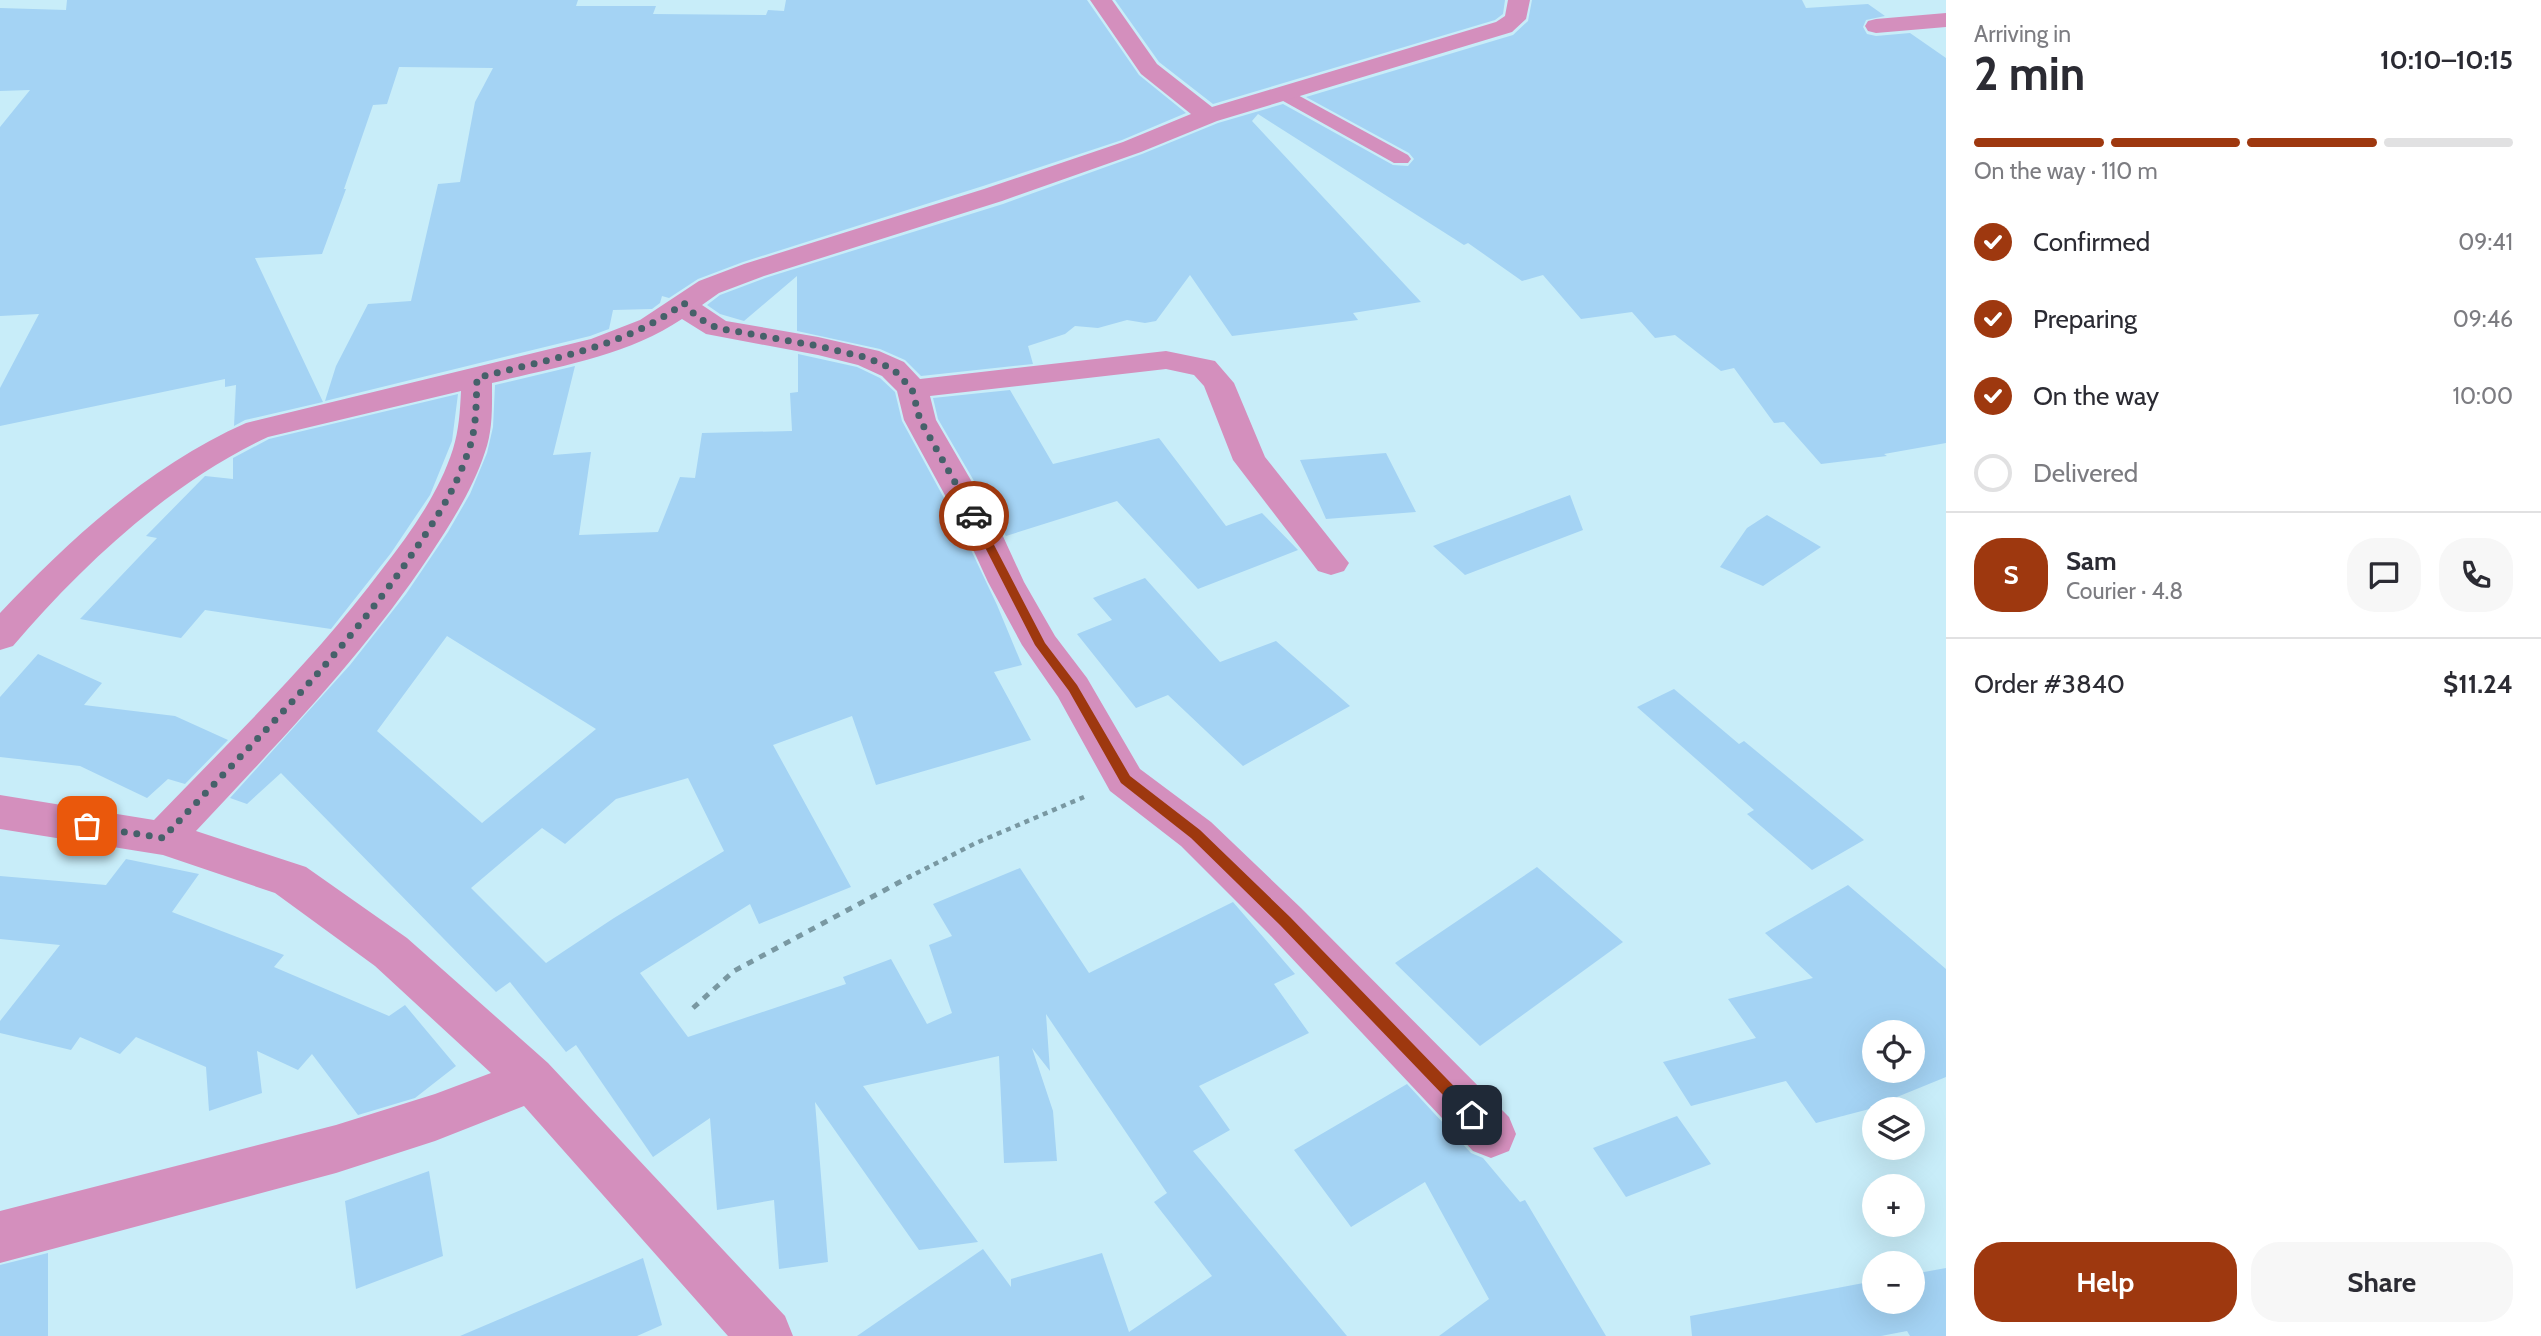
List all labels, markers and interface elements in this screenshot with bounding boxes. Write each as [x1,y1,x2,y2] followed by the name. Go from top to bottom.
[1974,20,2071,48] text: Arriving in
[2380,44,2513,76] text: 10:10–10:15
[1974,46,2085,102] text: 2 min
[1974,157,2158,185] text: On the way · 110 m
[1974,223,2012,261] icon: check
[2033,226,2150,258] text: Confirmed
[2458,228,2513,256] text: 09:41
[1974,300,2012,338] icon: check
[2033,303,2137,335] text: Preparing
[2453,305,2513,333] text: 09:46
[1974,377,2012,415] icon: check
[2033,380,2159,412] text: On the way
[2453,382,2513,410] text: 10:00
[2033,457,2138,489] text: Delivered
[939,481,1009,551] courier
[955,497,993,535] icon: car
[2347,538,2421,612] button: chat
[2439,538,2513,612] button: phone
[2066,545,2117,577] text: Sam
[2003,559,2019,591] text: S
[2066,577,2183,605] text: Courier · 4.8
[1974,668,2125,700] text: Order #3840
[2443,668,2513,700] text: $11.24
[57,796,117,856] pin
[68,807,106,845] icon: bag
[1862,1020,1925,1314] map controls
[1862,1020,1925,1083] button: locate
[1442,1085,1502,1145] pin
[1453,1096,1491,1134] icon: home
[1862,1097,1925,1160] button: layers
[1862,1174,1925,1237] button: +
[1974,1242,2237,1322] button: Help
[2251,1242,2513,1322] button: Share
[1862,1251,1925,1314] button: −

